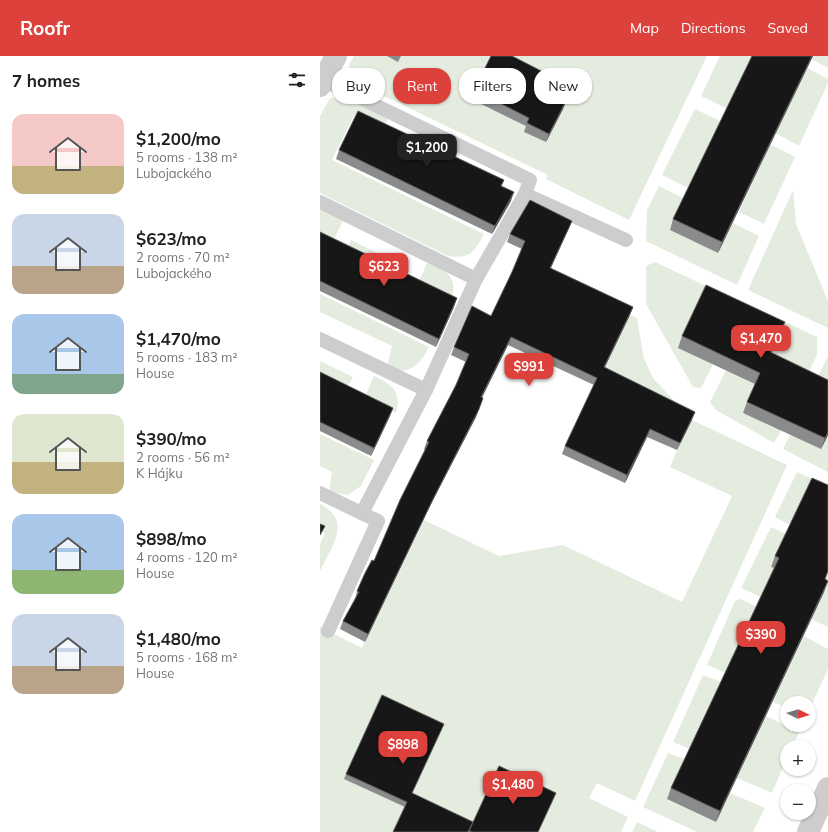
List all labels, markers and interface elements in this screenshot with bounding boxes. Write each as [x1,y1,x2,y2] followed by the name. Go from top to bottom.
[20,16,70,40] text: Roofr
[630,19,659,37] text: Map
[681,19,746,37] text: Directions
[768,19,808,37] text: Saved
[332,68,385,104] chip: Buy
[393,68,451,104] chip: Rent
[459,68,526,104] chip: Filters
[534,68,592,104] chip: New
[286,69,308,91] icon: filters
[12,70,80,91] text: 7 homes
[136,128,221,149] text: $1,200/mo
[44,130,92,178] icon: home
[394,134,460,168] pin: $1,200
[406,139,448,155] text: $1,200
[136,149,237,165] text: 5 rooms · 138 m²
[136,165,212,181] text: Lubojackého
[136,228,207,249] text: $623/mo
[44,230,92,278] icon: home
[136,249,230,265] text: 2 rooms · 70 m²
[360,253,408,287] pin: $623
[368,258,400,274] text: $623
[136,265,212,281] text: Lubojackého
[728,325,794,359] pin: $1,470
[136,328,221,349] text: $1,470/mo
[44,330,92,378] icon: home
[740,330,782,346] text: $1,470
[136,349,237,365] text: 5 rooms · 183 m²
[505,353,553,387] pin: $991
[513,358,545,374] text: $991
[136,365,174,381] text: House
[136,428,207,449] text: $390/mo
[44,430,92,478] icon: home
[136,449,230,465] text: 2 rooms · 56 m²
[136,465,183,481] text: K Hájku
[136,528,207,549] text: $898/mo
[44,530,92,578] icon: home
[136,549,237,565] text: 4 rooms · 120 m²
[136,565,174,581] text: House
[737,621,785,655] pin: $390
[745,626,777,642] text: $390
[136,628,221,649] text: $1,480/mo
[44,630,92,678] icon: home
[136,649,237,665] text: 5 rooms · 168 m²
[136,665,174,681] text: House
[780,696,816,732] north arrow
[780,696,816,820] map controls
[379,731,427,765] pin: $898
[387,736,419,752] text: $898
[780,740,816,776] button: +
[480,771,546,805] pin: $1,480
[492,776,534,792] text: $1,480
[780,784,816,820] button: −

